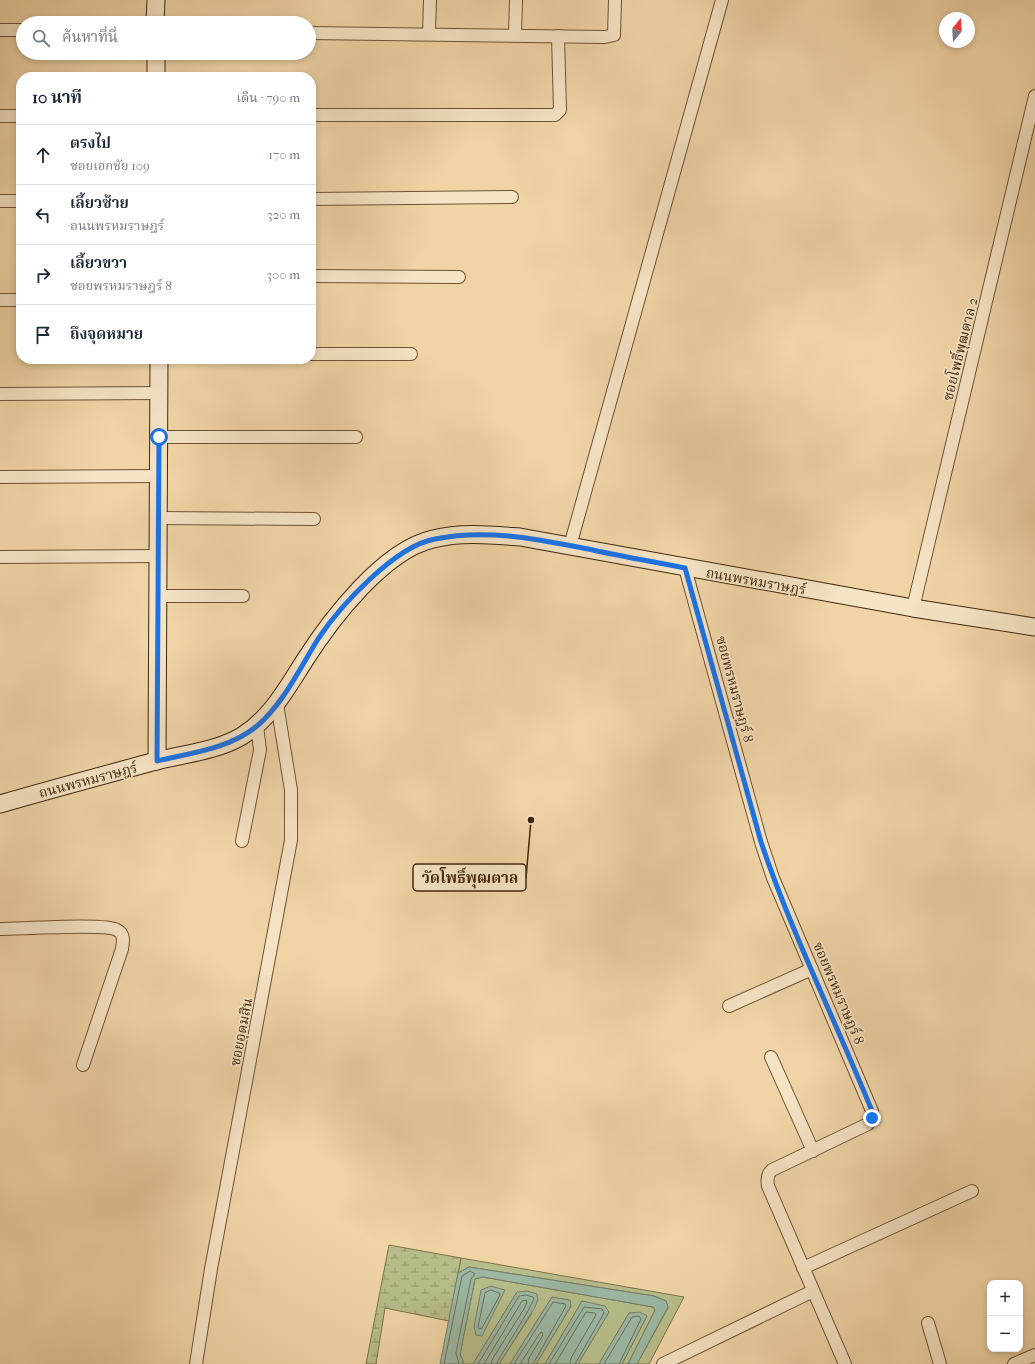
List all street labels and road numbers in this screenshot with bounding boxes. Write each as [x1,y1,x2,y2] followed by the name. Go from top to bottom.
[938,295,982,402] street label: ซอยโพธิ์พุฒตาล 2
[704,563,808,599] street label: ถนนพรหมราษฎร์
[712,634,758,744] street label: ซอยพรหมราษฎร์ 8
[37,758,140,802] street label: ถนนพรหมราษฎร์
[809,939,869,1047] street label: ซอยพรหมราษฎร์ 8
[227,997,256,1068] street label: ซอยอุดมสิน

